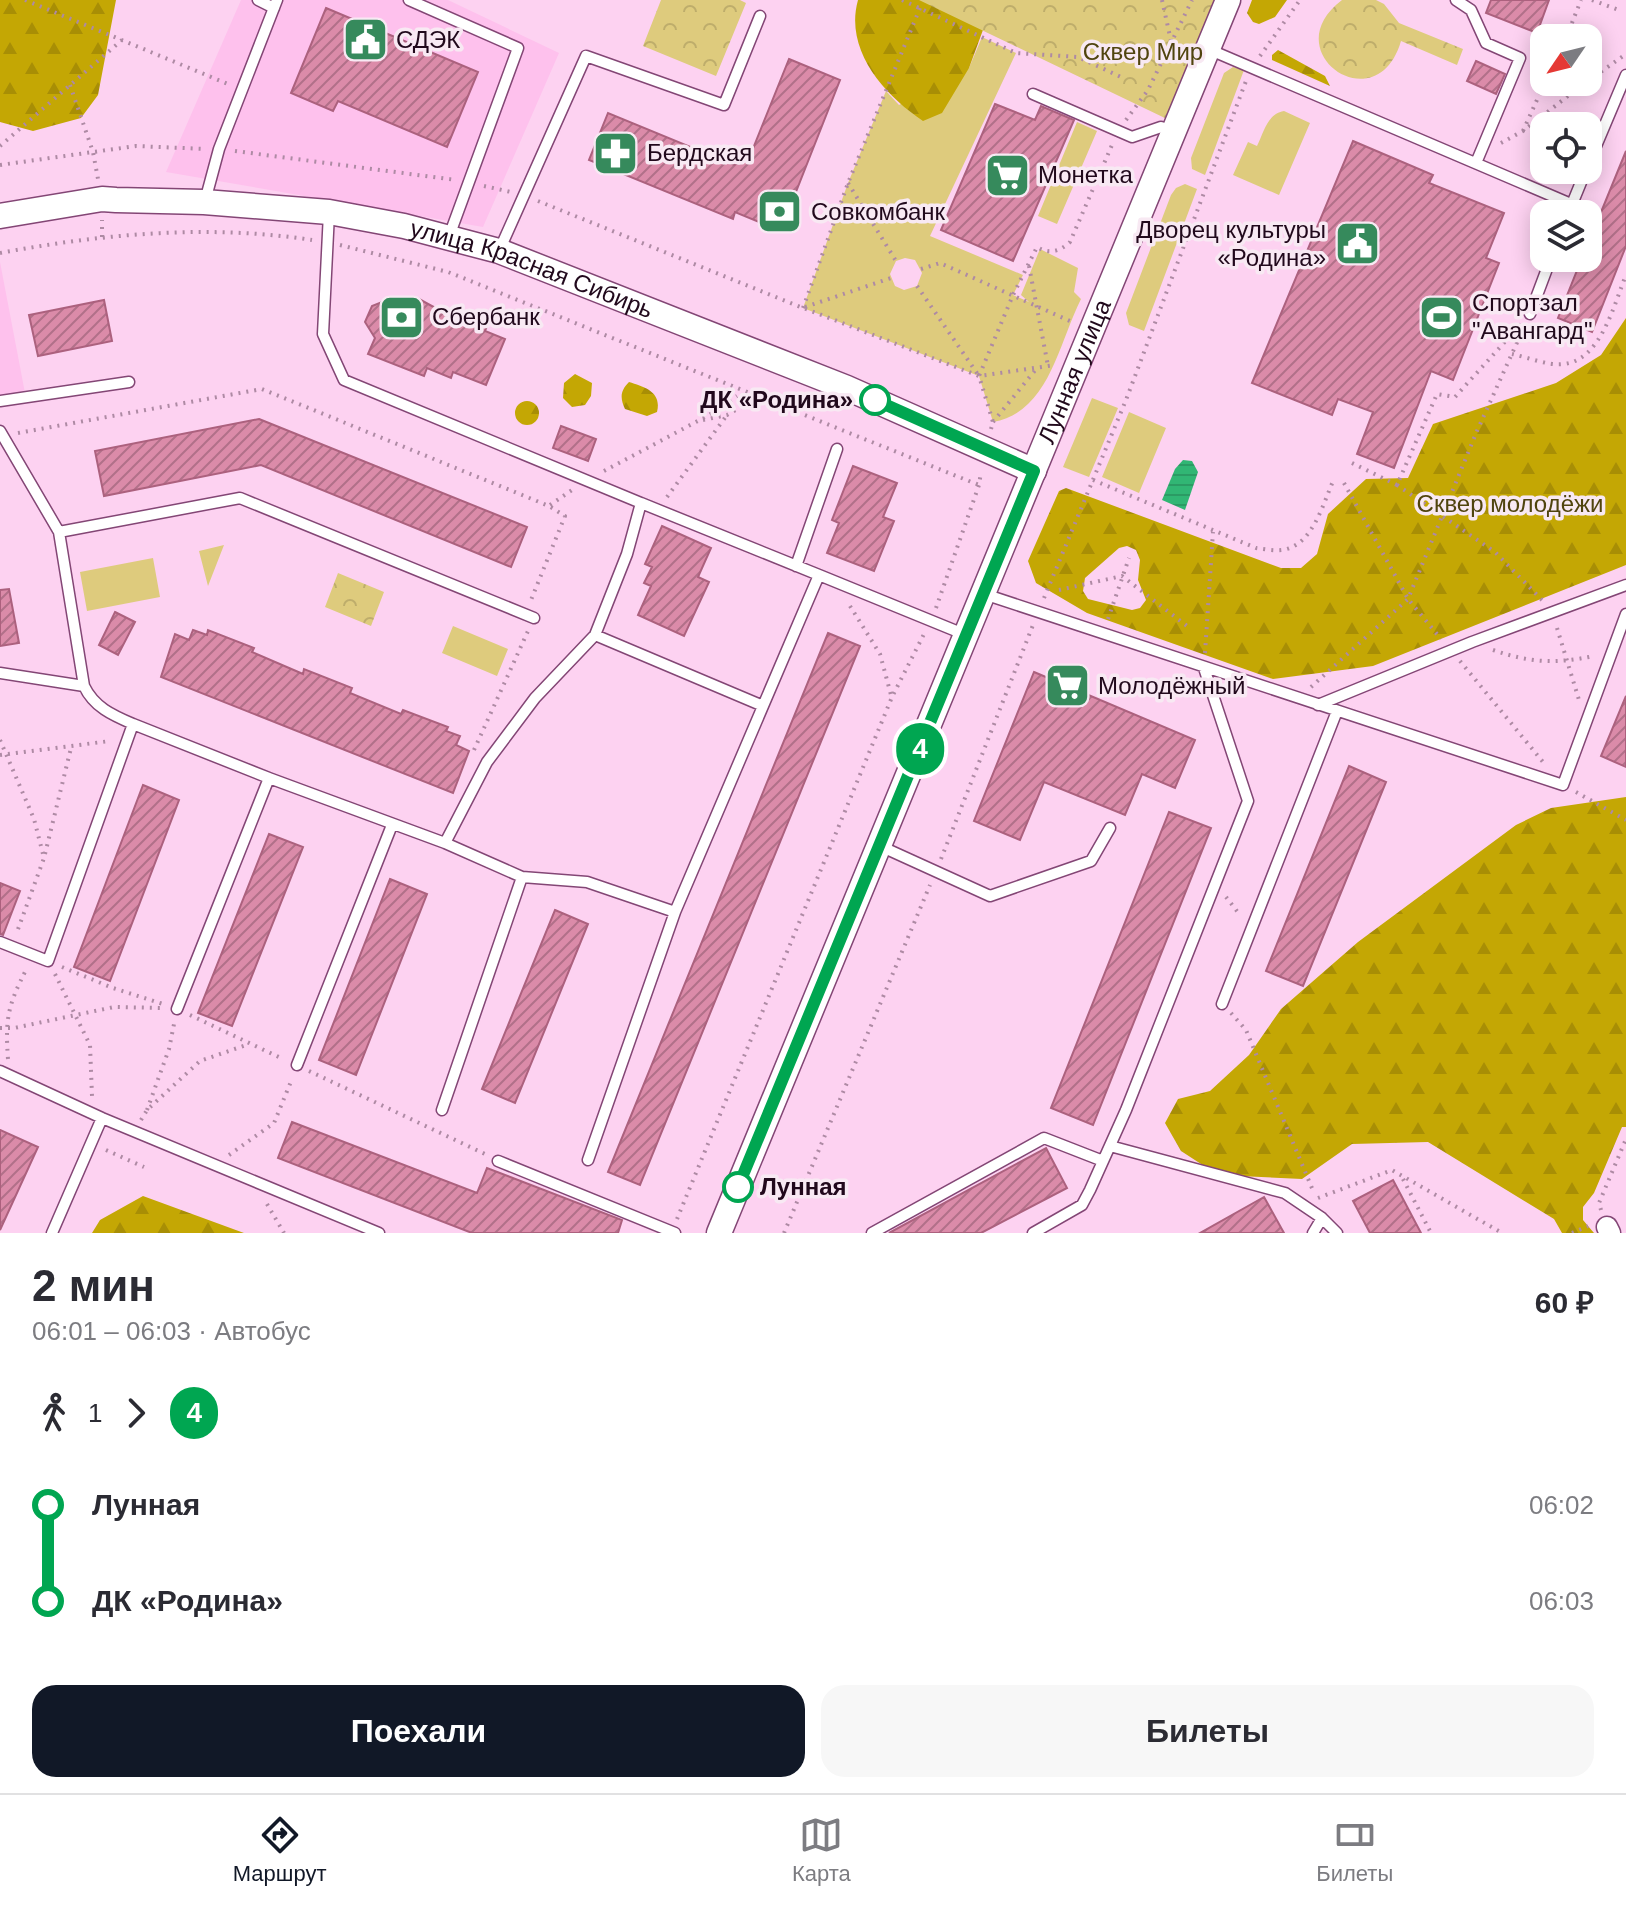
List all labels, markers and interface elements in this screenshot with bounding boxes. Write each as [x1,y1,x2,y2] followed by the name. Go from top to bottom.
[341,16,389,64] public building icon: СДЭК
[1530,24,1602,96] north arrow
[1530,24,1602,272] map controls
[396,26,460,53] place label: СДЭК
[1083,38,1203,65] park label: Сквер Мир
[1530,112,1602,184] button: locate
[592,129,640,177] pharmacy icon: Бердская
[647,139,752,166] place label: Бердская
[983,151,1031,199] supermarket icon: Монетка
[1038,161,1133,188] place label: Монетка
[756,188,804,236] bank icon: Совкомбанк
[811,198,946,225] place label: Совкомбанк
[1530,200,1602,272] button: layers
[408,214,657,323] street label: улица Красная Сибирь
[1136,216,1326,271] place label: Дворец культуры «Родина»
[1333,220,1381,268] public building icon: Дворец культуры «Родина»
[1472,289,1593,344] place label: Спортзал "Авангард"
[377,293,425,341] bank icon: Сбербанк
[1417,293,1465,341] sports icon: Спортзал "Авангард"
[1032,295,1116,447] street label: Лунная улица
[432,303,540,330] place label: Сбербанк
[860,385,890,415] marker: ДК «Родина»
[700,386,853,413] place label: ДК «Родина»
[1417,490,1603,517] park label: Сквер молодёжи
[1043,662,1091,710] supermarket icon: Молодёжный
[1098,672,1246,699] place label: Молодёжный
[894,723,946,775] line badge: 4
[912,733,928,764] text: 4
[723,1172,753,1202] marker: Лунная
[760,1173,847,1200] place label: Лунная
[32,1261,155,1310] text: 2 мин
[1535,1286,1594,1319] text: 60 ₽
[32,1316,311,1346] text: 06:01 – 06:03 · Автобус
[32,1391,76,1435] icon: walk
[114,1391,158,1435] icon: forward
[186,1397,202,1428] text: 4
[88,1398,102,1428] text: 1
[92,1488,200,1521] text: Лунная
[1529,1490,1594,1520] text: 06:02
[92,1584,283,1617] text: ДК «Родина»
[1529,1586,1594,1616] text: 06:03
[32,1685,805,1777] button: Поехали
[821,1685,1594,1777] button: Билеты
[233,1813,326,1887] tab: Маршрут
[792,1813,851,1887] tab: Карта
[1316,1813,1393,1887] tab: Билеты

